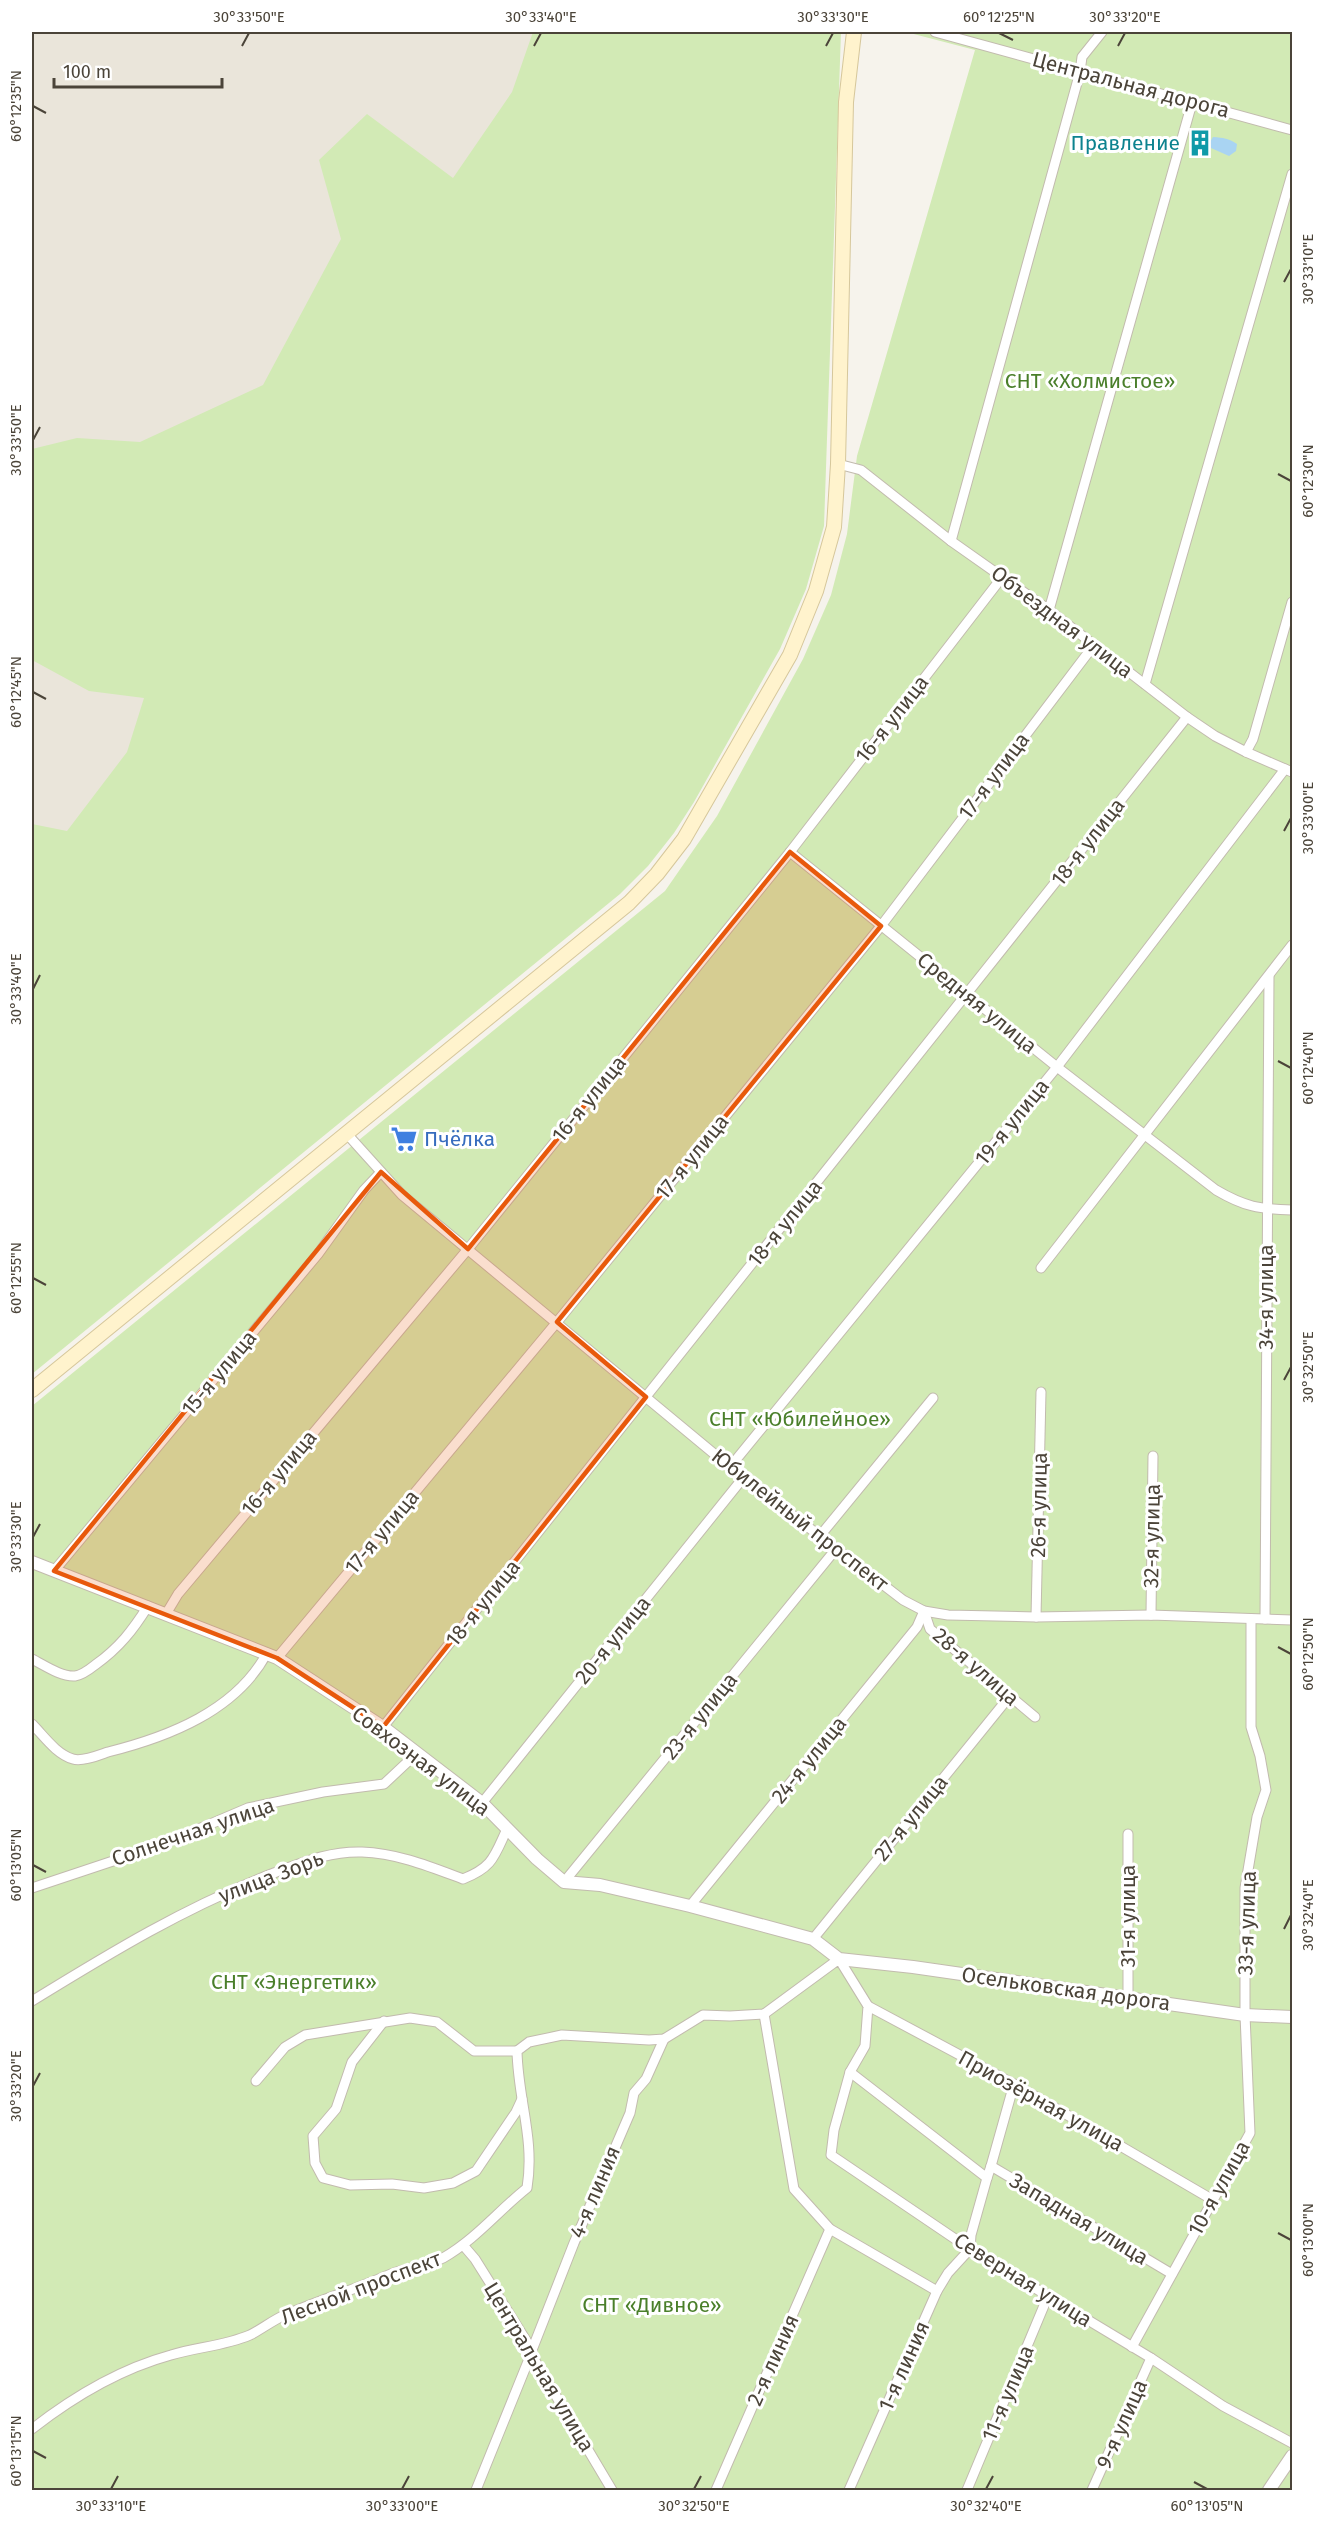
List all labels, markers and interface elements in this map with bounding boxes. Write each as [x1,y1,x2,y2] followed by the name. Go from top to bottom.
[213,8,285,26] text: 30°33'50"E
[505,8,577,26] text: 30°33'40"E
[797,8,869,26] text: 30°33'30"E
[963,8,1035,26] text: 60°12'25"N
[1089,8,1161,26] text: 30°33'20"E
[1029,46,1233,124] street label: Центральная дорога
[54,51,222,89] scale bar
[63,61,111,83] text: 100 m
[7,70,25,142] text: 60°12'35"N
[1185,128,1215,158] building icon: Правление
[1070,130,1180,156] place label: Правление
[1299,234,1317,304] text: 30°33'10"E
[1005,368,1175,394] park label: СНТ «Холмистое»
[7,404,25,476] text: 30°33'50"E
[1299,444,1317,518] text: 60°12'30"N
[986,560,1138,684] street label: Объездная улица
[7,656,25,728] text: 60°12'45"N
[850,670,934,768] street label: 16-я улица
[953,727,1035,825] street label: 17-я улица
[1299,782,1317,854] text: 30°33'00"E
[1046,793,1130,891] street label: 18-я улица
[912,947,1042,1059] street label: Средняя улица
[7,953,25,1025] text: 30°33'40"E
[1299,1031,1317,1105] text: 60°12'40"N
[546,1050,632,1148] street label: 16-я улица
[969,1073,1055,1171] street label: 19-я улица
[650,1109,734,1205] street label: 17-я улица
[389,1124,419,1154] supermarket icon: Пчёлка
[424,1126,495,1152] place label: Пчёлка
[742,1174,828,1272] street label: 18-я улица
[7,1242,25,1314] text: 60°12'55"N
[1253,1244,1279,1350] street label: 34-я улица
[176,1325,262,1421] street label: 15-я улица
[1299,1331,1317,1403] text: 30°32'50"E
[709,1406,891,1432] park label: СНТ «Юбилейное»
[236,1425,322,1521] street label: 16-я улица
[706,1443,894,1597] street label: Юбилейный проспект
[1025,1452,1053,1558] street label: 26-я улица
[339,1484,425,1580] street label: 17-я улица
[1138,1484,1166,1588] street label: 32-я улица
[7,1501,25,1573] text: 30°33'30"E
[440,1554,526,1652] street label: 18-я улица
[570,1591,656,1689] street label: 20-я улица
[1299,1617,1317,1691] text: 60°12'50"N
[928,1622,1024,1712] street label: 28-я улица
[657,1667,743,1765] street label: 23-я улица
[347,1700,495,1822] street label: Совхозная улица
[766,1711,852,1809] street label: 24-я улица
[868,1770,954,1866] street label: 27-я улица
[108,1792,278,1872] street label: Солнечная улица
[7,1829,25,1902] text: 60°13'05"N
[215,1845,327,1909] street label: улица Зорь
[1115,1865,1141,1967] street label: 31-я улица
[1232,1870,1262,1976] street label: 33-я улица
[1299,1879,1317,1951] text: 30°32'40"E
[960,1961,1172,2017] street label: Осельковская дорога
[211,1969,377,1995] park label: СНТ «Энергетик»
[954,2045,1128,2157] street label: Приозёрная улица
[7,2050,25,2122] text: 30°33'20"E
[1182,2136,1256,2240] street label: 10-я улица
[564,2142,626,2242] street label: 4-я линия
[1005,2167,1153,2271] street label: Западная улица
[1299,2203,1317,2277] text: 60°13'00"N
[949,2227,1097,2333] street label: Северная улица
[277,2245,445,2331] street label: Лесной проспект
[478,2277,600,2457] street label: Центральная улица
[582,2292,722,2318] park label: СНТ «Дивное»
[741,2310,805,2410] street label: 2-я линия
[873,2317,935,2415] street label: 1-я линия
[976,2341,1040,2445] street label: 11-я улица
[1091,2375,1153,2473] street label: 9-я улица
[7,2415,25,2487] text: 60°13'15"N
[76,2497,146,2515] text: 30°33'10"E
[366,2497,438,2515] text: 30°33'00"E
[658,2497,730,2515] text: 30°32'50"E
[950,2497,1022,2515] text: 30°32'40"E
[1171,2497,1244,2515] text: 60°13'05"N

